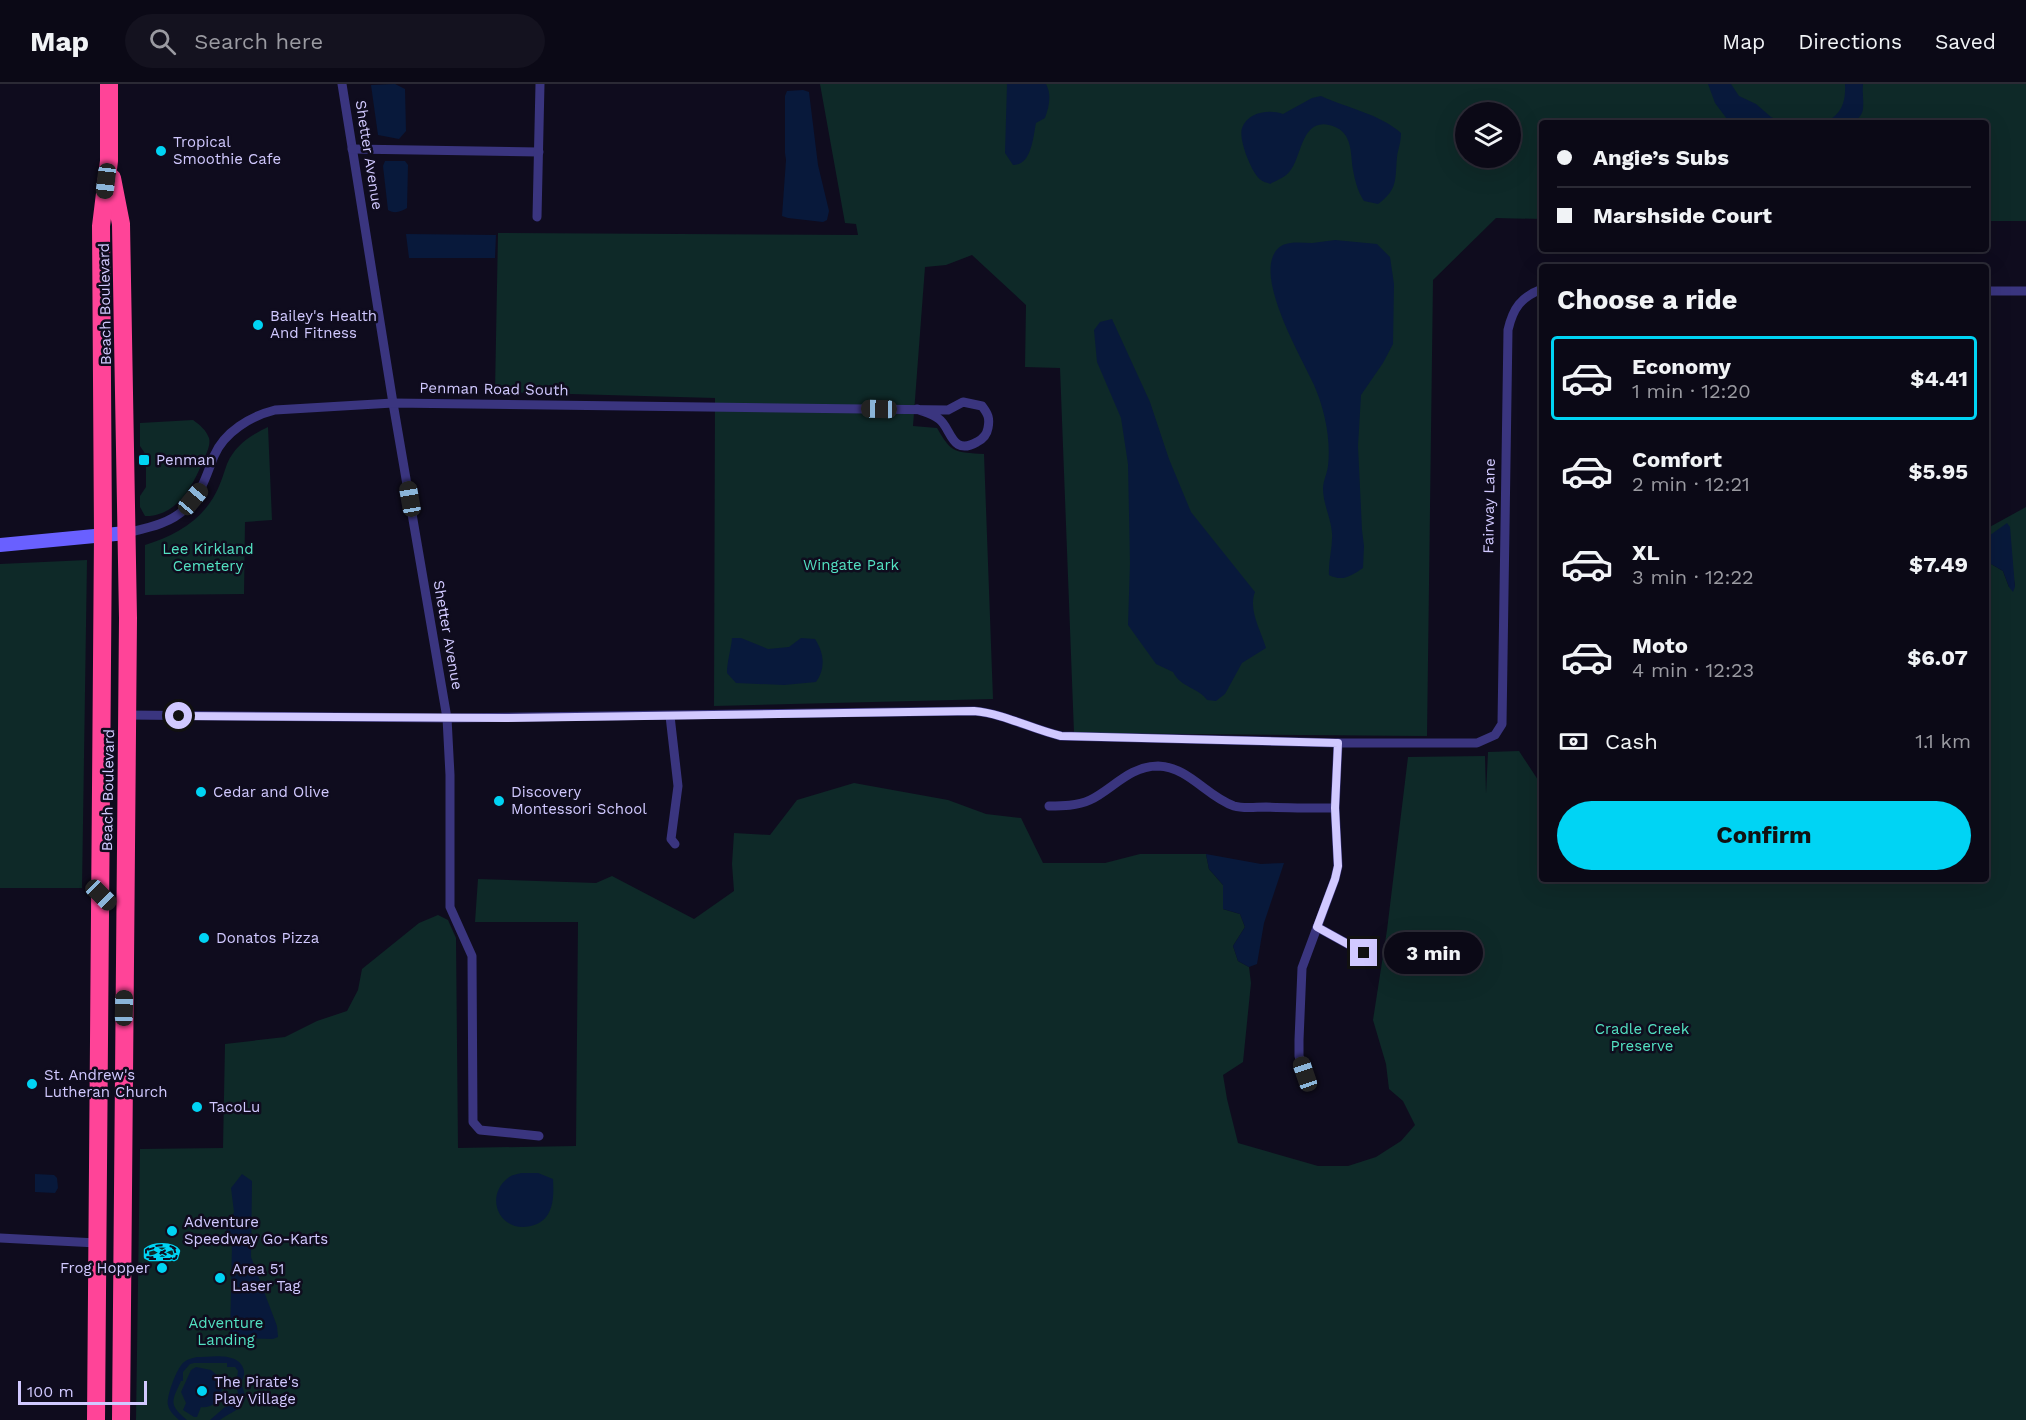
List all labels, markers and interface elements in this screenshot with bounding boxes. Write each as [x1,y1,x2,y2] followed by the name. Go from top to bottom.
[125,14,545,68] search box
[30,25,89,58] text: Map
[146,25,179,58] icon: search
[194,29,323,54] text: Search here
[1722,29,1765,54] text: Map
[1798,29,1902,54] text: Directions
[1935,29,1996,54] text: Saved
[351,99,387,211] street label: Shetter Avenue
[1455,102,1521,168] map controls
[1455,102,1521,168] button: layers
[173,133,281,168] place label: Tropical Smoothie Cafe
[154,144,168,158] marker: Tropical Smoothie Cafe
[1593,145,1729,170] text: Angie’s Subs
[95,162,117,200] car
[1593,203,1772,228] text: Marshside Court
[95,243,115,365] street label: Beach Boulevard
[1557,284,1737,316] text: Choose a ride
[270,307,377,342] place label: Bailey's Health And Fitness
[251,318,265,332] marker: Bailey's Health And Fitness
[1560,351,1614,405] icon: car
[1632,354,1731,379] text: Economy
[1910,366,1968,391] text: $4.41
[419,379,569,399] street label: Penman Road South
[1632,379,1751,403] text: 1 min · 12:20
[861,400,897,418] car
[1560,444,1614,498] icon: car
[1632,447,1722,472] text: Comfort
[156,451,215,469] place label: Penman
[137,453,151,467] marker: Penman
[1479,458,1499,554] street label: Fairway Lane
[1908,459,1968,484] text: $5.95
[1632,472,1750,496] text: 2 min · 12:21
[175,479,211,519] car
[398,480,422,518] car
[1560,537,1614,591] icon: car
[162,540,254,575] park label: Lee Kirkland Cemetery
[1632,540,1660,565] text: XL
[1909,552,1968,577] text: $7.49
[803,556,900,574] park label: Wingate Park
[1632,565,1754,589] text: 3 min · 12:22
[430,579,466,691] street label: Shetter Avenue
[1560,630,1614,684] icon: car
[1632,633,1688,658] text: Moto
[1907,645,1968,670] text: $6.07
[1632,658,1754,682] text: 4 min · 12:23
[165,702,192,729] route start
[1557,725,1590,758] icon: cash
[98,729,118,851] street label: Beach Boulevard
[1605,729,1658,754] text: Cash
[1915,729,1971,753] text: 1.1 km
[213,783,329,801] place label: Cedar and Olive
[511,783,647,818] place label: Discovery Montessori School
[194,785,208,799] marker: Cedar and Olive
[492,794,506,808] marker: Discovery Montessori School
[1557,801,1971,870] button: Confirm
[82,876,120,914] car
[216,929,320,947] place label: Donatos Pizza
[197,931,211,945] marker: Donatos Pizza
[1385,932,1484,974] callout: 3 min
[1350,939,1377,966] route end
[1406,941,1461,965] text: 3 min
[115,990,133,1026] car
[1595,1020,1690,1055] park label: Cradle Creek Preserve
[1291,1054,1319,1094] car
[44,1066,167,1101] place label: St. Andrew's Lutheran Church
[25,1077,39,1091] marker: St. Andrew's Lutheran Church
[209,1098,260,1116] place label: TacoLu
[190,1100,204,1114] marker: TacoLu
[184,1213,328,1248] place label: Adventure Speedway Go-Karts
[165,1224,179,1238] marker: Adventure Speedway Go-Karts
[60,1259,150,1277] place label: Frog Hopper
[232,1260,301,1295] place label: Area 51 Laser Tag
[155,1261,169,1275] marker: Frog Hopper
[213,1271,227,1285] marker: Area 51 Laser Tag
[189,1314,263,1349] park label: Adventure Landing
[214,1373,299,1408] place label: The Pirate's Play Village
[18,1378,147,1406] scale bar
[27,1382,74,1401] text: 100 m
[195,1384,209,1398] marker: The Pirate's Play Village

